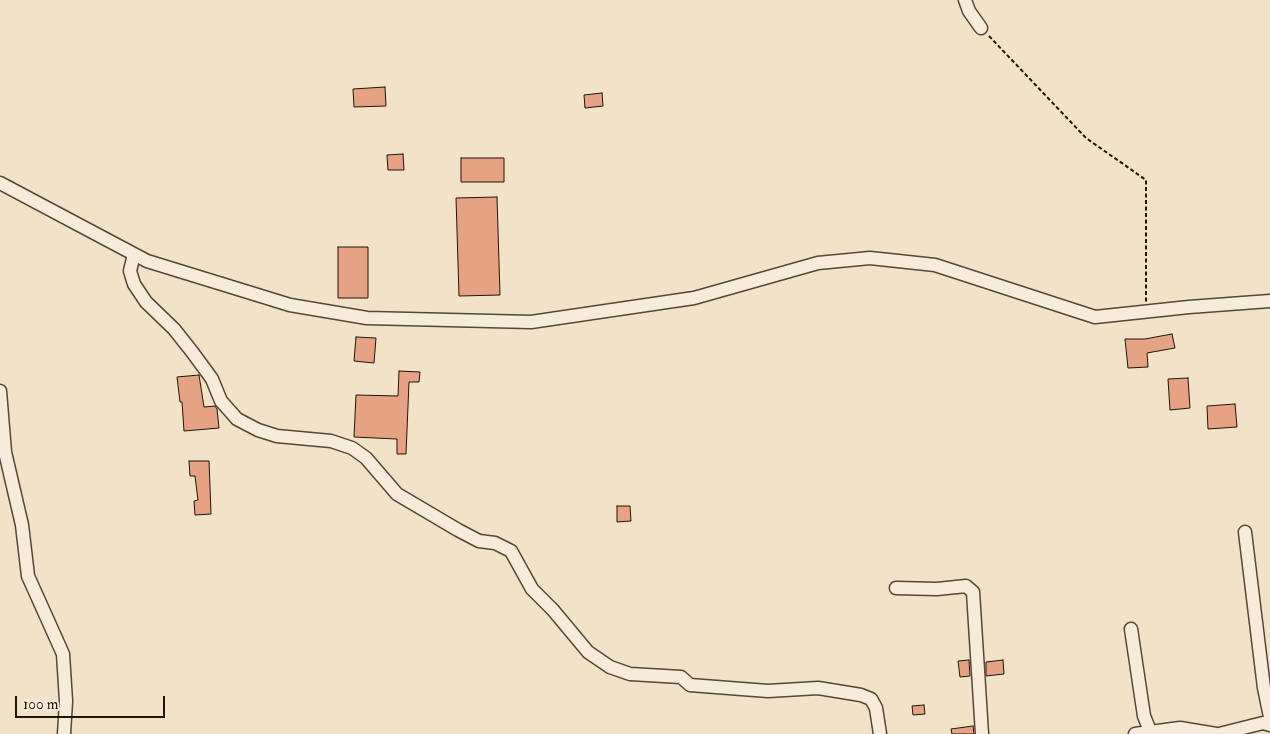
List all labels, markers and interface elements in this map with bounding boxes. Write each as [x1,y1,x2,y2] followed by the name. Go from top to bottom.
[18,686,168,718] scale bar
[23,695,58,714] text: 100 m

